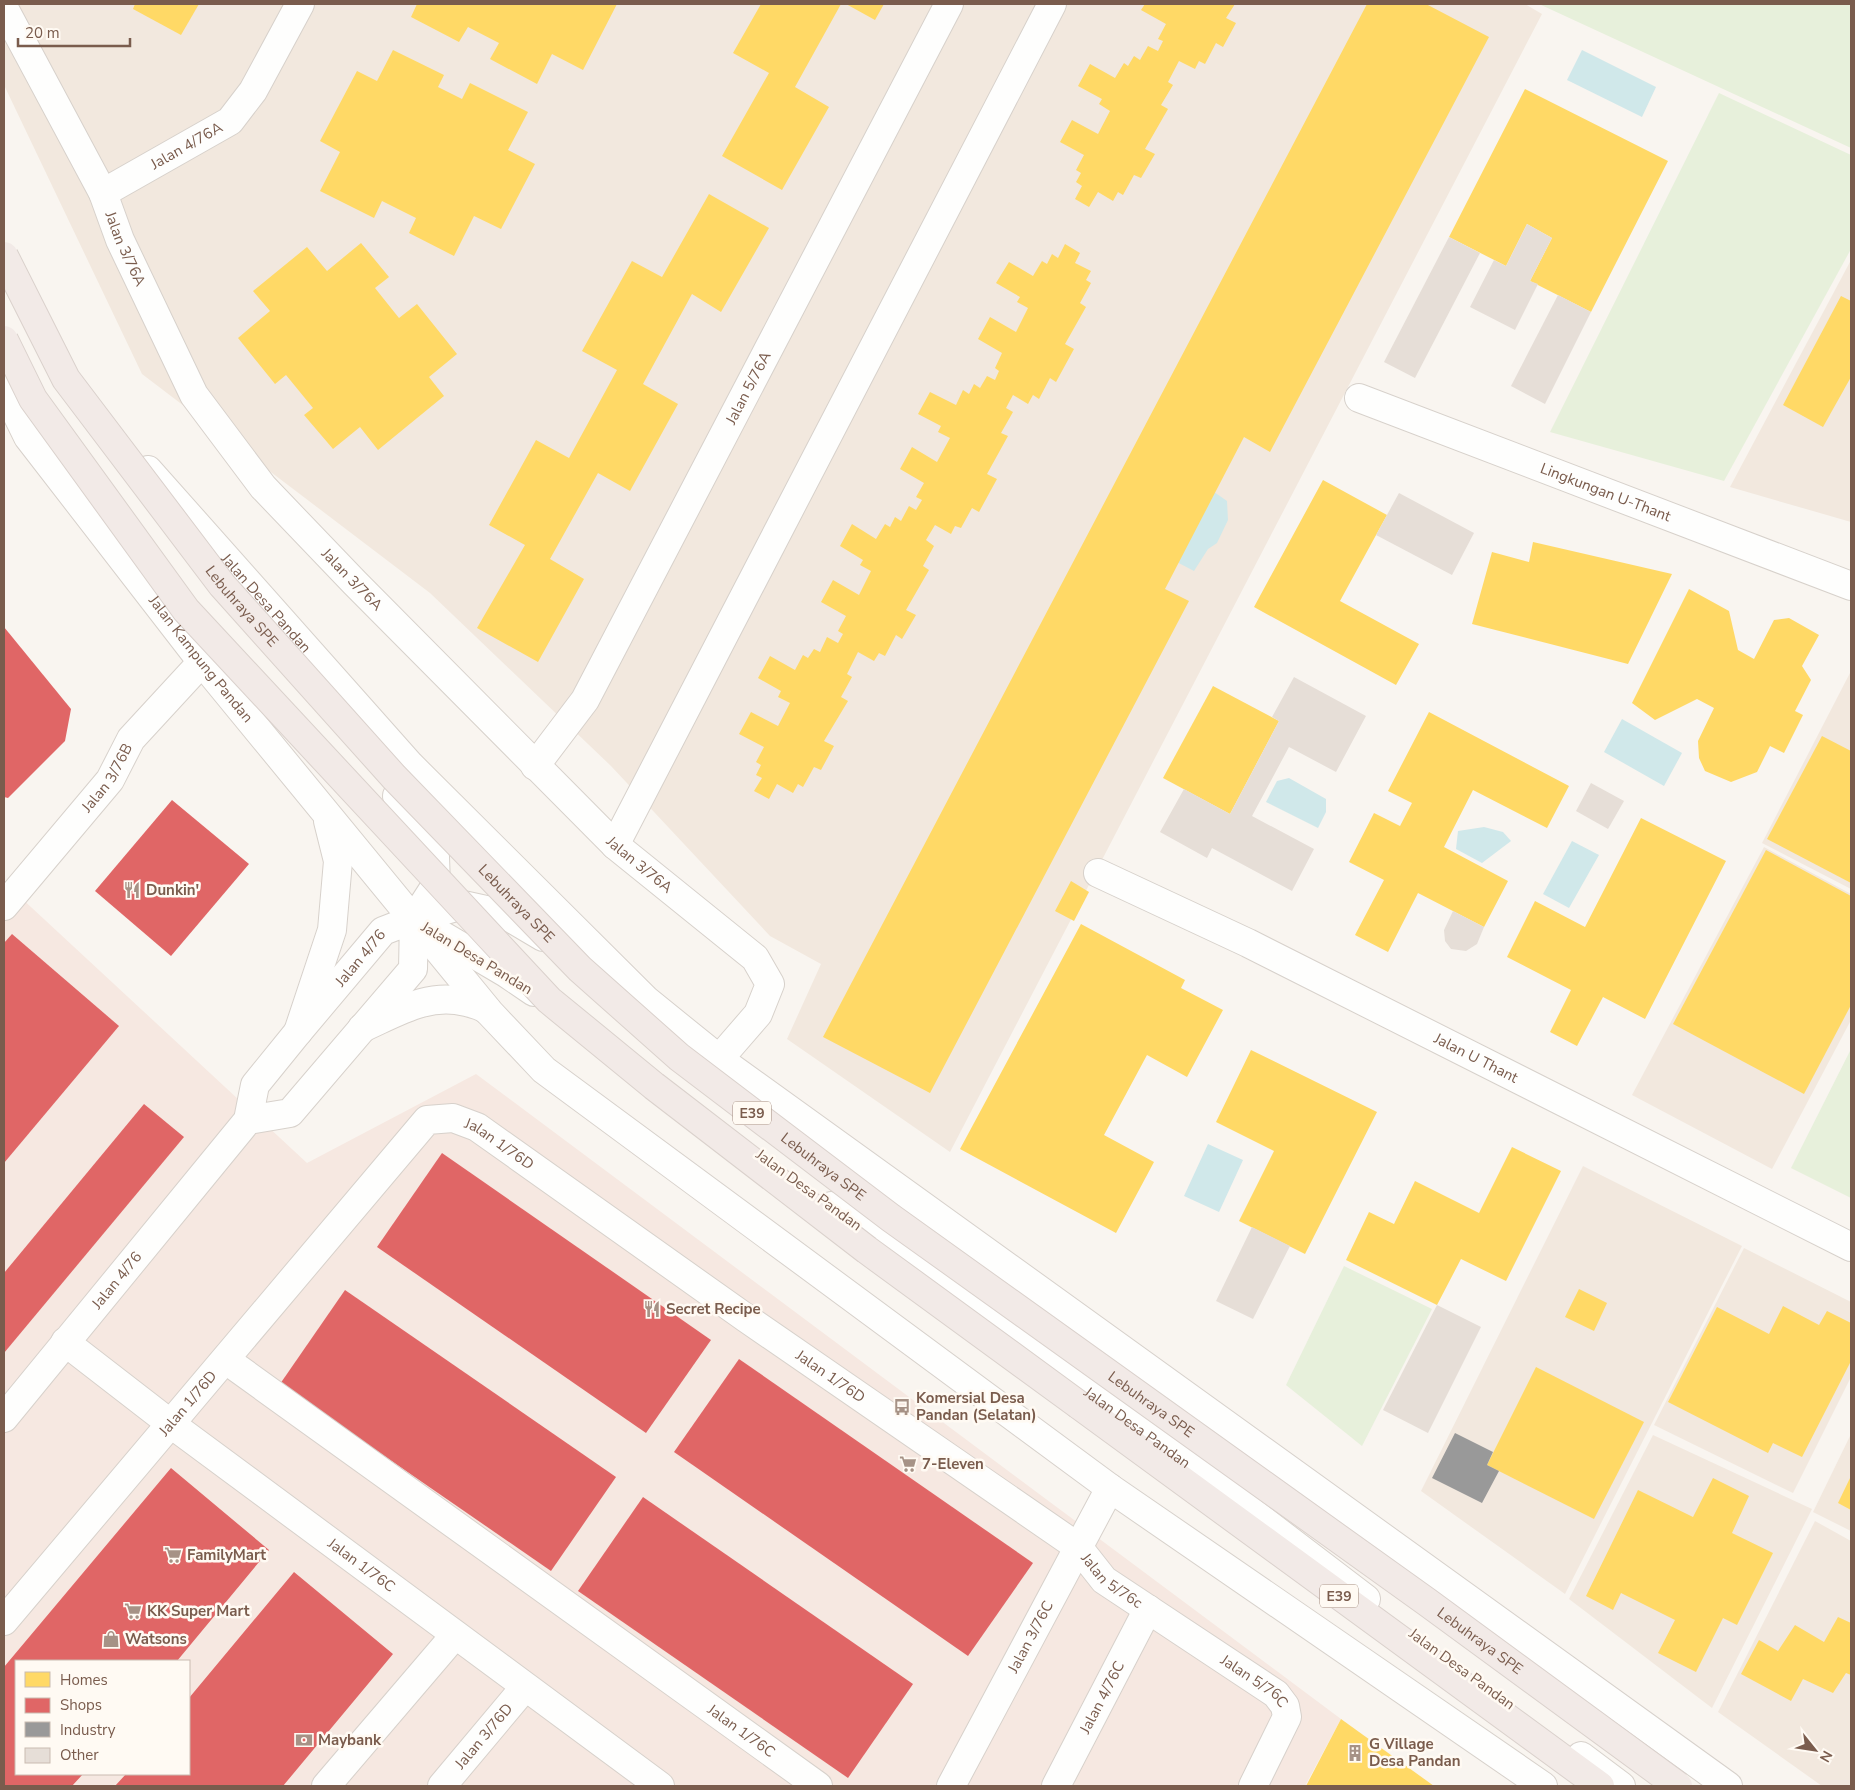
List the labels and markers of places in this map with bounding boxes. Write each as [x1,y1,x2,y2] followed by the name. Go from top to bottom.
[122,880,142,900] restaurant icon: Dunkin'
[146,880,199,900] place label: Dunkin'
[642,1299,662,1319] restaurant icon: Secret Recipe
[666,1299,761,1319] place label: Secret Recipe
[916,1388,1037,1425] place label: Komersial Desa Pandan (Selatan)
[892,1397,912,1417] bus stop icon: Komersial Desa Pandan (Selatan)
[898,1454,918,1474] supermarket icon: 7-Eleven
[922,1454,984,1474] place label: 7-Eleven
[163,1545,183,1565] supermarket icon: FamilyMart
[187,1545,266,1565] place label: FamilyMart
[123,1601,143,1621] supermarket icon: KK Super Mart
[147,1601,250,1621] place label: KK Super Mart
[101,1629,121,1649] shop icon: Watsons
[125,1629,187,1649] place label: Watsons
[294,1730,314,1750] bank icon: Maybank
[318,1730,382,1750] place label: Maybank
[1369,1734,1461,1771] place label: G Village Desa Pandan
[1345,1743,1365,1763] building icon: G Village Desa Pandan

